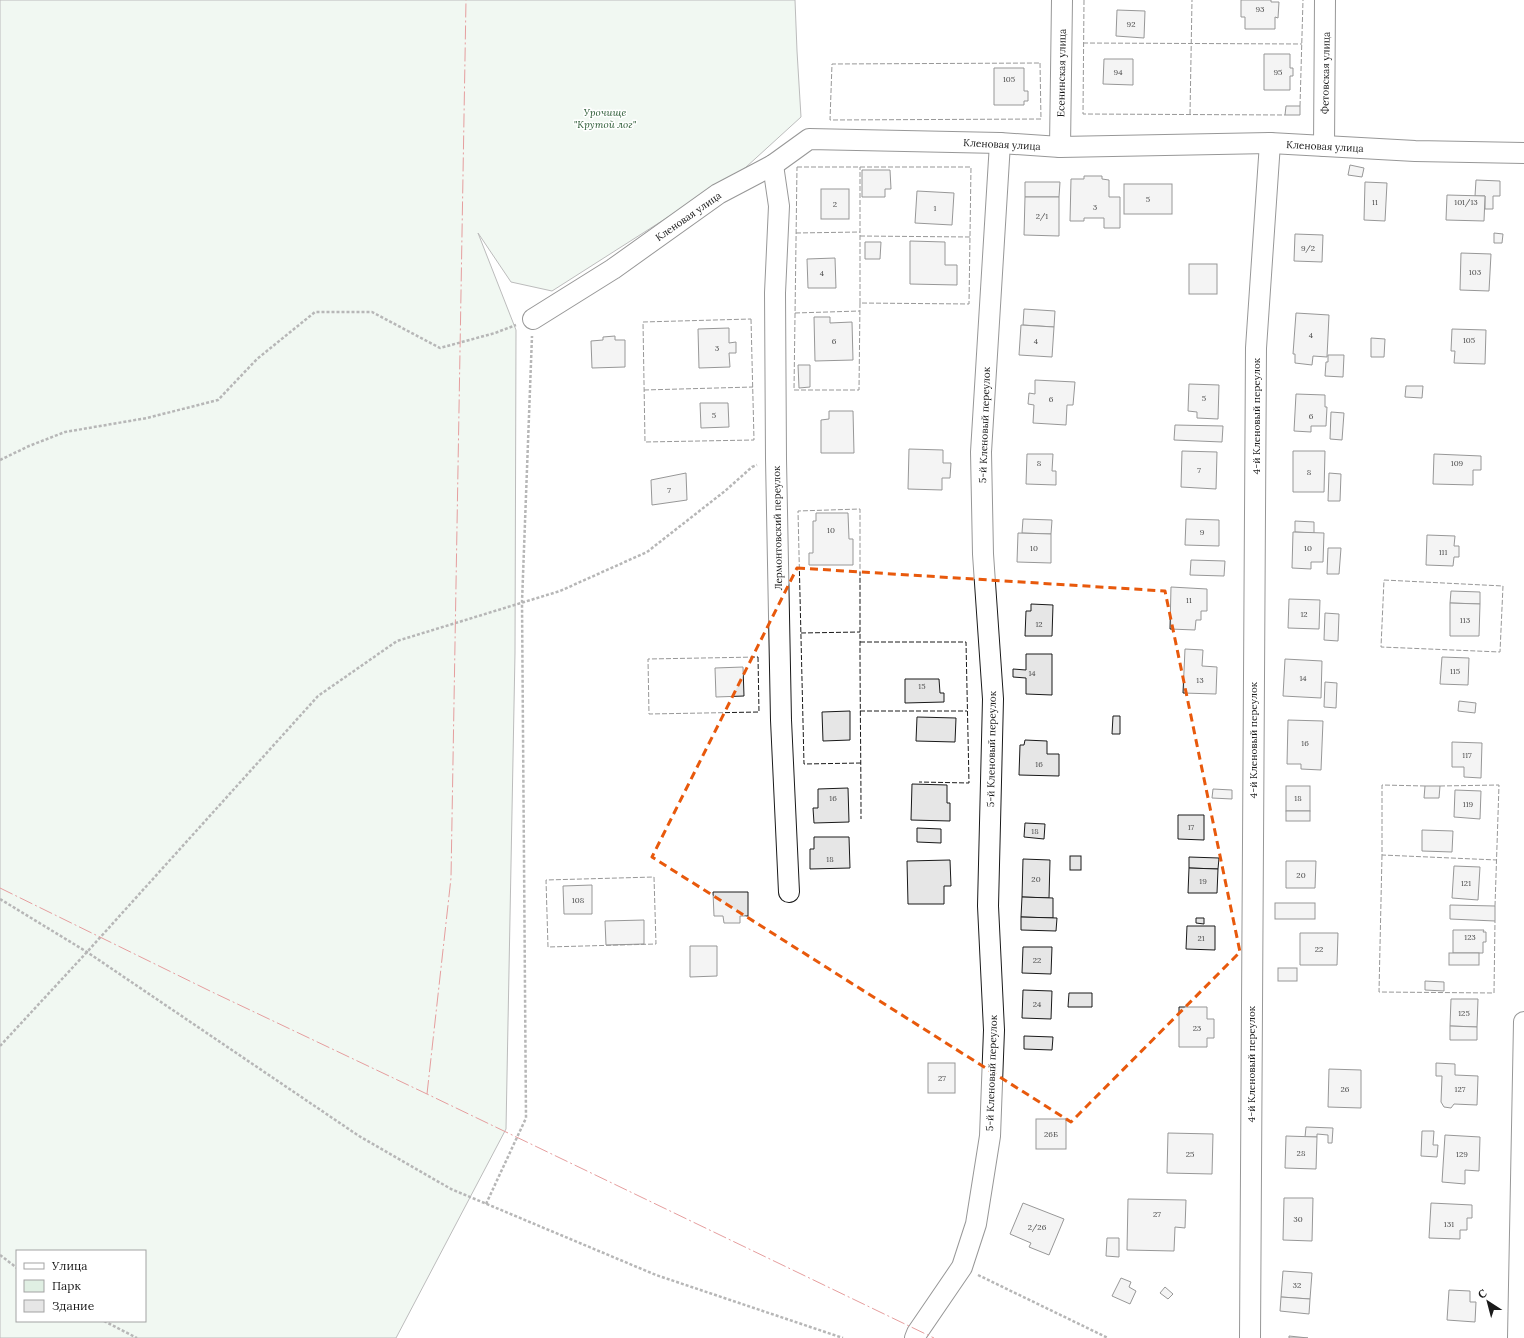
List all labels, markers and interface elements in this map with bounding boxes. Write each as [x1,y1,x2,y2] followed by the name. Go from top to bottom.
[1255,4,1265,14] house number: 93
[1127,19,1135,29] house number: 92
[1054,29,1069,117] street label: Есенинская улица
[1318,32,1333,114] street label: Фетовская улица
[1114,67,1123,77] house number: 94
[1274,67,1282,77] house number: 95
[1003,74,1015,84] house number: 105
[574,106,637,131] park label: Урочище "Крутой лог"
[963,136,1041,153] street label: Кленовая улица
[1286,138,1364,155] street label: Кленовая улица
[653,189,724,244] street label: Кленовая улица
[1146,194,1150,204] house number: 5
[1372,197,1378,207] house number: 11
[1454,197,1478,208] house number: 101/13
[833,199,837,209] house number: 2
[1093,202,1098,212] house number: 3
[934,203,937,213] house number: 1
[1036,211,1048,222] house number: 2/1
[1301,243,1315,254] house number: 9/2
[1469,267,1482,277] house number: 103
[820,268,825,278] house number: 4
[1309,330,1314,340] house number: 4
[1463,335,1475,345] house number: 105
[832,336,837,346] house number: 6
[1034,336,1039,346] house number: 4
[715,343,720,353] house number: 3
[1250,357,1263,474] street label: 4-й Кленовый переулок
[976,366,993,483] street label: 5-й Кленовый переулок
[1202,393,1206,403] house number: 5
[1049,394,1054,404] house number: 6
[712,410,716,420] house number: 5
[1309,411,1314,421] house number: 6
[1037,458,1042,468] house number: 8
[1451,458,1464,468] house number: 109
[770,465,785,591] street label: Лермонтовский переулок
[1197,465,1201,475] house number: 7
[1307,467,1312,477] house number: 8
[667,485,671,495] house number: 7
[827,525,835,535] house number: 10
[1200,527,1205,537] house number: 9
[1030,543,1038,553] house number: 10
[1304,543,1312,553] house number: 10
[1439,547,1447,557] house number: 111
[1186,595,1192,605] house number: 11
[1300,609,1308,619] house number: 12
[1460,615,1471,625] house number: 113
[1035,619,1043,629] house number: 12
[1450,666,1460,676] house number: 115
[1028,668,1036,678] house number: 14
[1299,673,1307,683] house number: 14
[1196,675,1204,685] house number: 13
[918,681,926,691] house number: 15
[1247,681,1260,798] street label: 4-й Кленовый переулок
[984,690,999,807] street label: 5-й Кленовый переулок
[1301,738,1309,748] house number: 16
[1462,750,1472,760] house number: 117
[1035,759,1043,769] house number: 16
[829,793,837,803] house number: 16
[1294,793,1302,803] house number: 18
[1463,799,1474,809] house number: 119
[1188,822,1195,832] house number: 17
[1031,826,1039,836] house number: 18
[826,854,834,864] house number: 18
[1296,870,1306,880] house number: 20
[1031,874,1041,884] house number: 20
[1199,876,1207,886] house number: 19
[1461,878,1471,888] house number: 121
[572,895,585,905] house number: 108
[1464,932,1476,942] house number: 123
[1197,933,1205,943] house number: 21
[1315,944,1323,954] house number: 22
[1033,955,1041,965] house number: 22
[1033,999,1042,1009] house number: 24
[1245,1005,1258,1122] street label: 4-й Кленовый переулок
[1458,1008,1470,1018] house number: 125
[983,1014,1000,1131] street label: 5-й Кленовый переулок
[1193,1023,1202,1033] house number: 23
[938,1073,946,1083] house number: 27
[1341,1084,1350,1094] house number: 26
[1455,1084,1466,1094] house number: 127
[1044,1129,1058,1139] house number: 26Б
[1297,1148,1306,1158] house number: 28
[1186,1149,1194,1159] house number: 25
[1456,1149,1468,1159] house number: 129
[1153,1209,1161,1219] house number: 27
[1293,1214,1303,1224] house number: 30
[1444,1219,1454,1229] house number: 131
[1028,1222,1047,1233] house number: 2/26
[16,1250,146,1322] legend
[51,1258,88,1273] text: Улица
[52,1278,81,1293] text: Парк
[1293,1280,1301,1290] house number: 32
[1468,1282,1508,1322] north arrow
[1475,1286,1490,1302] text: С
[52,1298,95,1313] text: Здание

